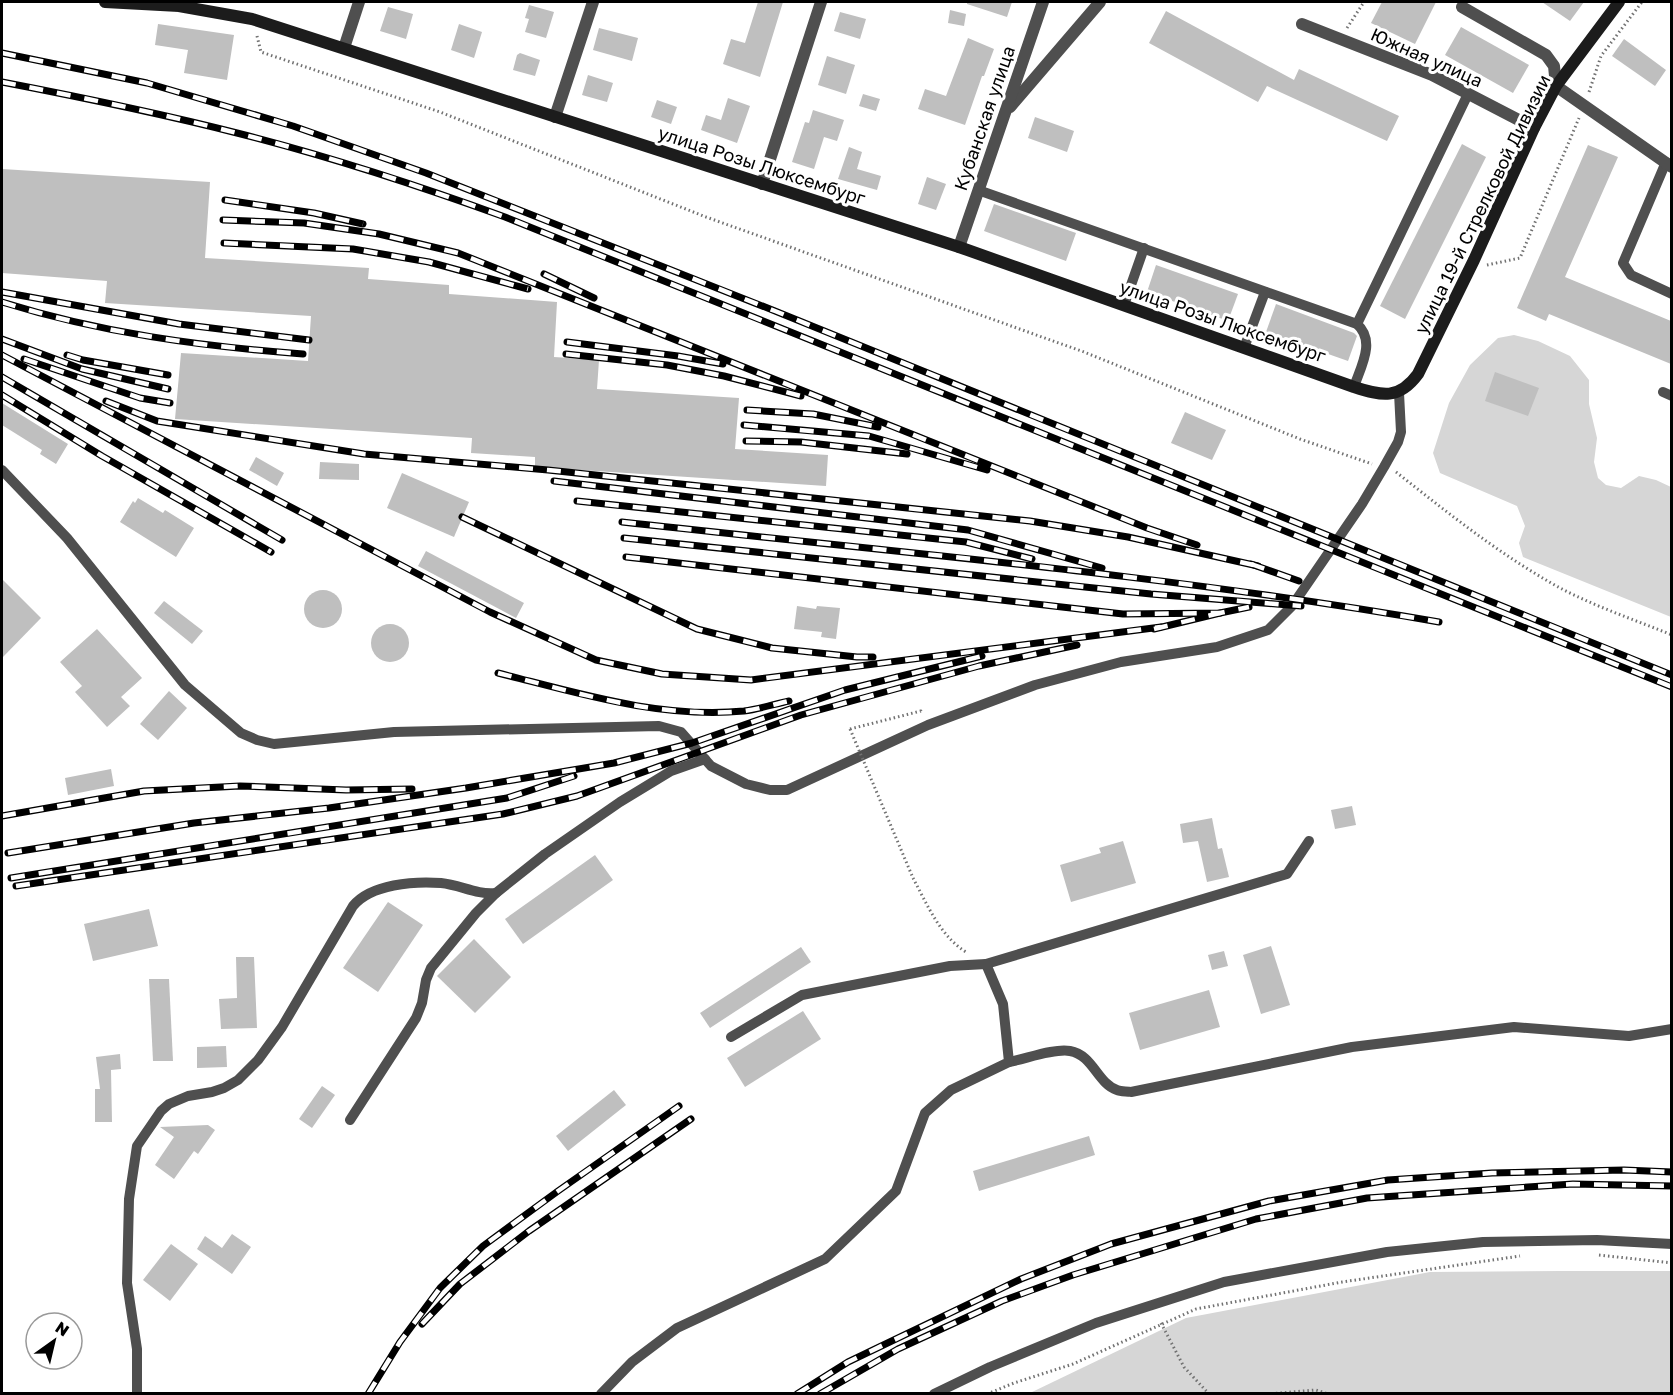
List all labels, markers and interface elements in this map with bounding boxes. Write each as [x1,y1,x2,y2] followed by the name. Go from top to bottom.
[1368,23,1486,91] street label: Южная улица
[949,43,1019,193] street label: Кубанская улица
[1409,71,1555,337] street label: улица 19-й Стрелковой Дивизии
[656,121,868,209] street label: улица Розы Люксембург
[1117,275,1329,367] street label: улица Розы Люксембург
[24,1311,84,1371] north arrow
[52,1317,73,1340] text: N

